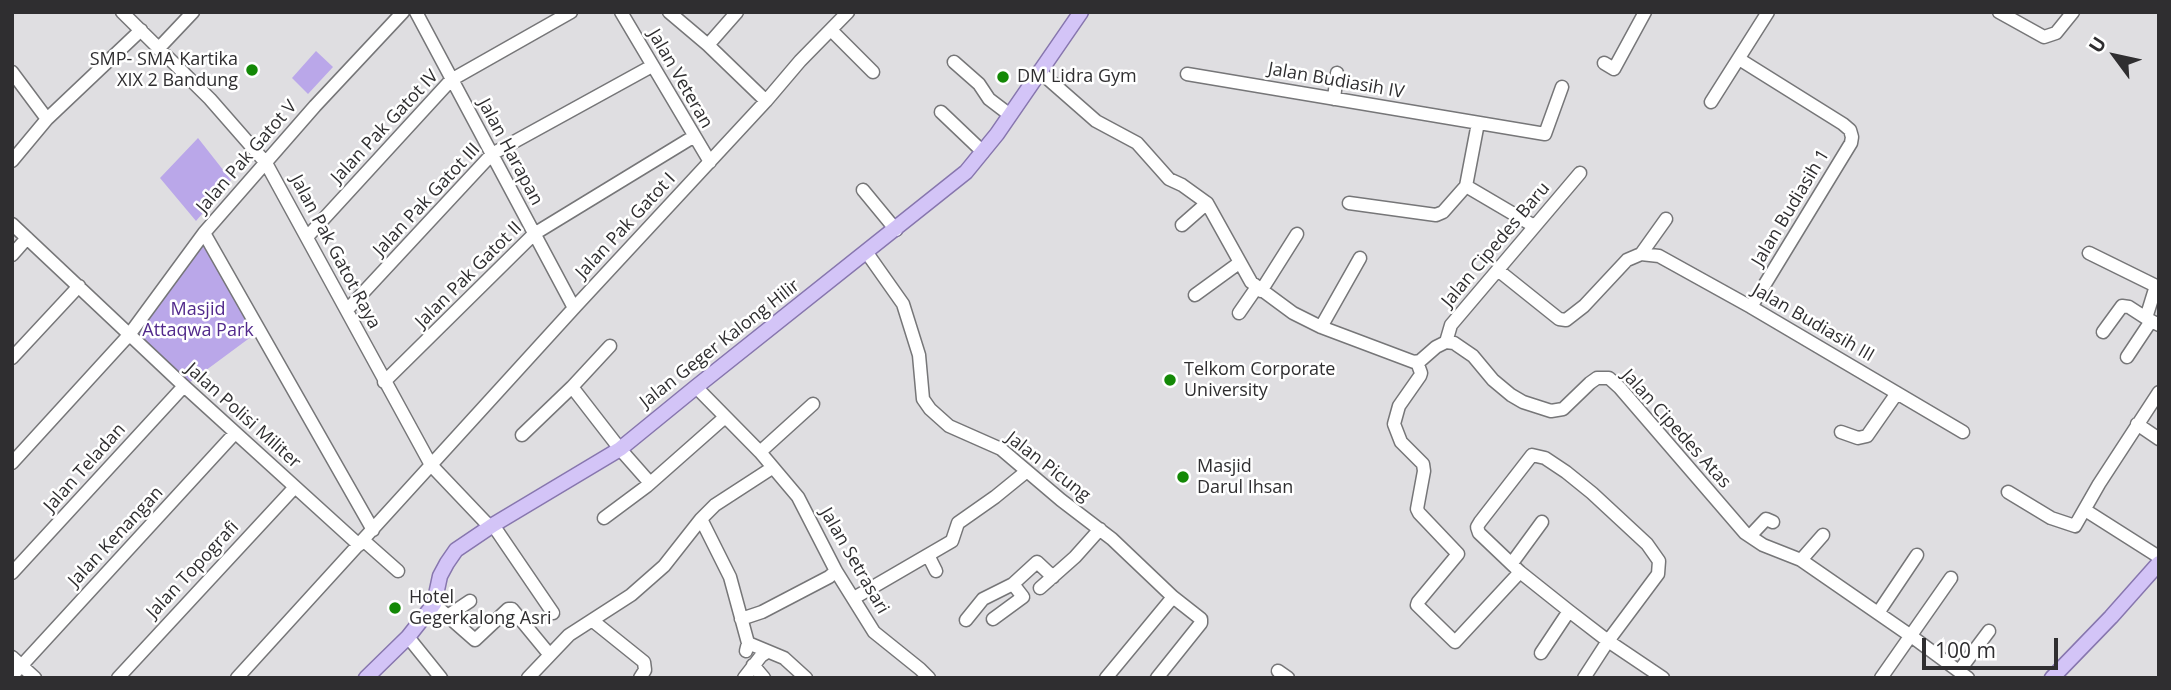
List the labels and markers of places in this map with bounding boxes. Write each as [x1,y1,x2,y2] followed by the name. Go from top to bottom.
[90,49,238,92] place label: SMP- SMA Kartika XIX 2 Bandung
[244,62,260,78] marker: SMP- SMA Kartika XIX 2 Bandung
[1017,66,1137,88] place label: DM Lidra Gym
[995,69,1011,85] marker: DM Lidra Gym
[1184,359,1335,402] place label: Telkom Corporate University
[1162,372,1178,388] marker: Telkom Corporate University
[1197,456,1293,498] place label: Masjid Darul Ihsan
[1175,469,1191,485] marker: Masjid Darul Ihsan
[409,587,552,630] place label: Hotel Gegerkalong Asri
[387,600,403,616] marker: Hotel Gegerkalong Asri

